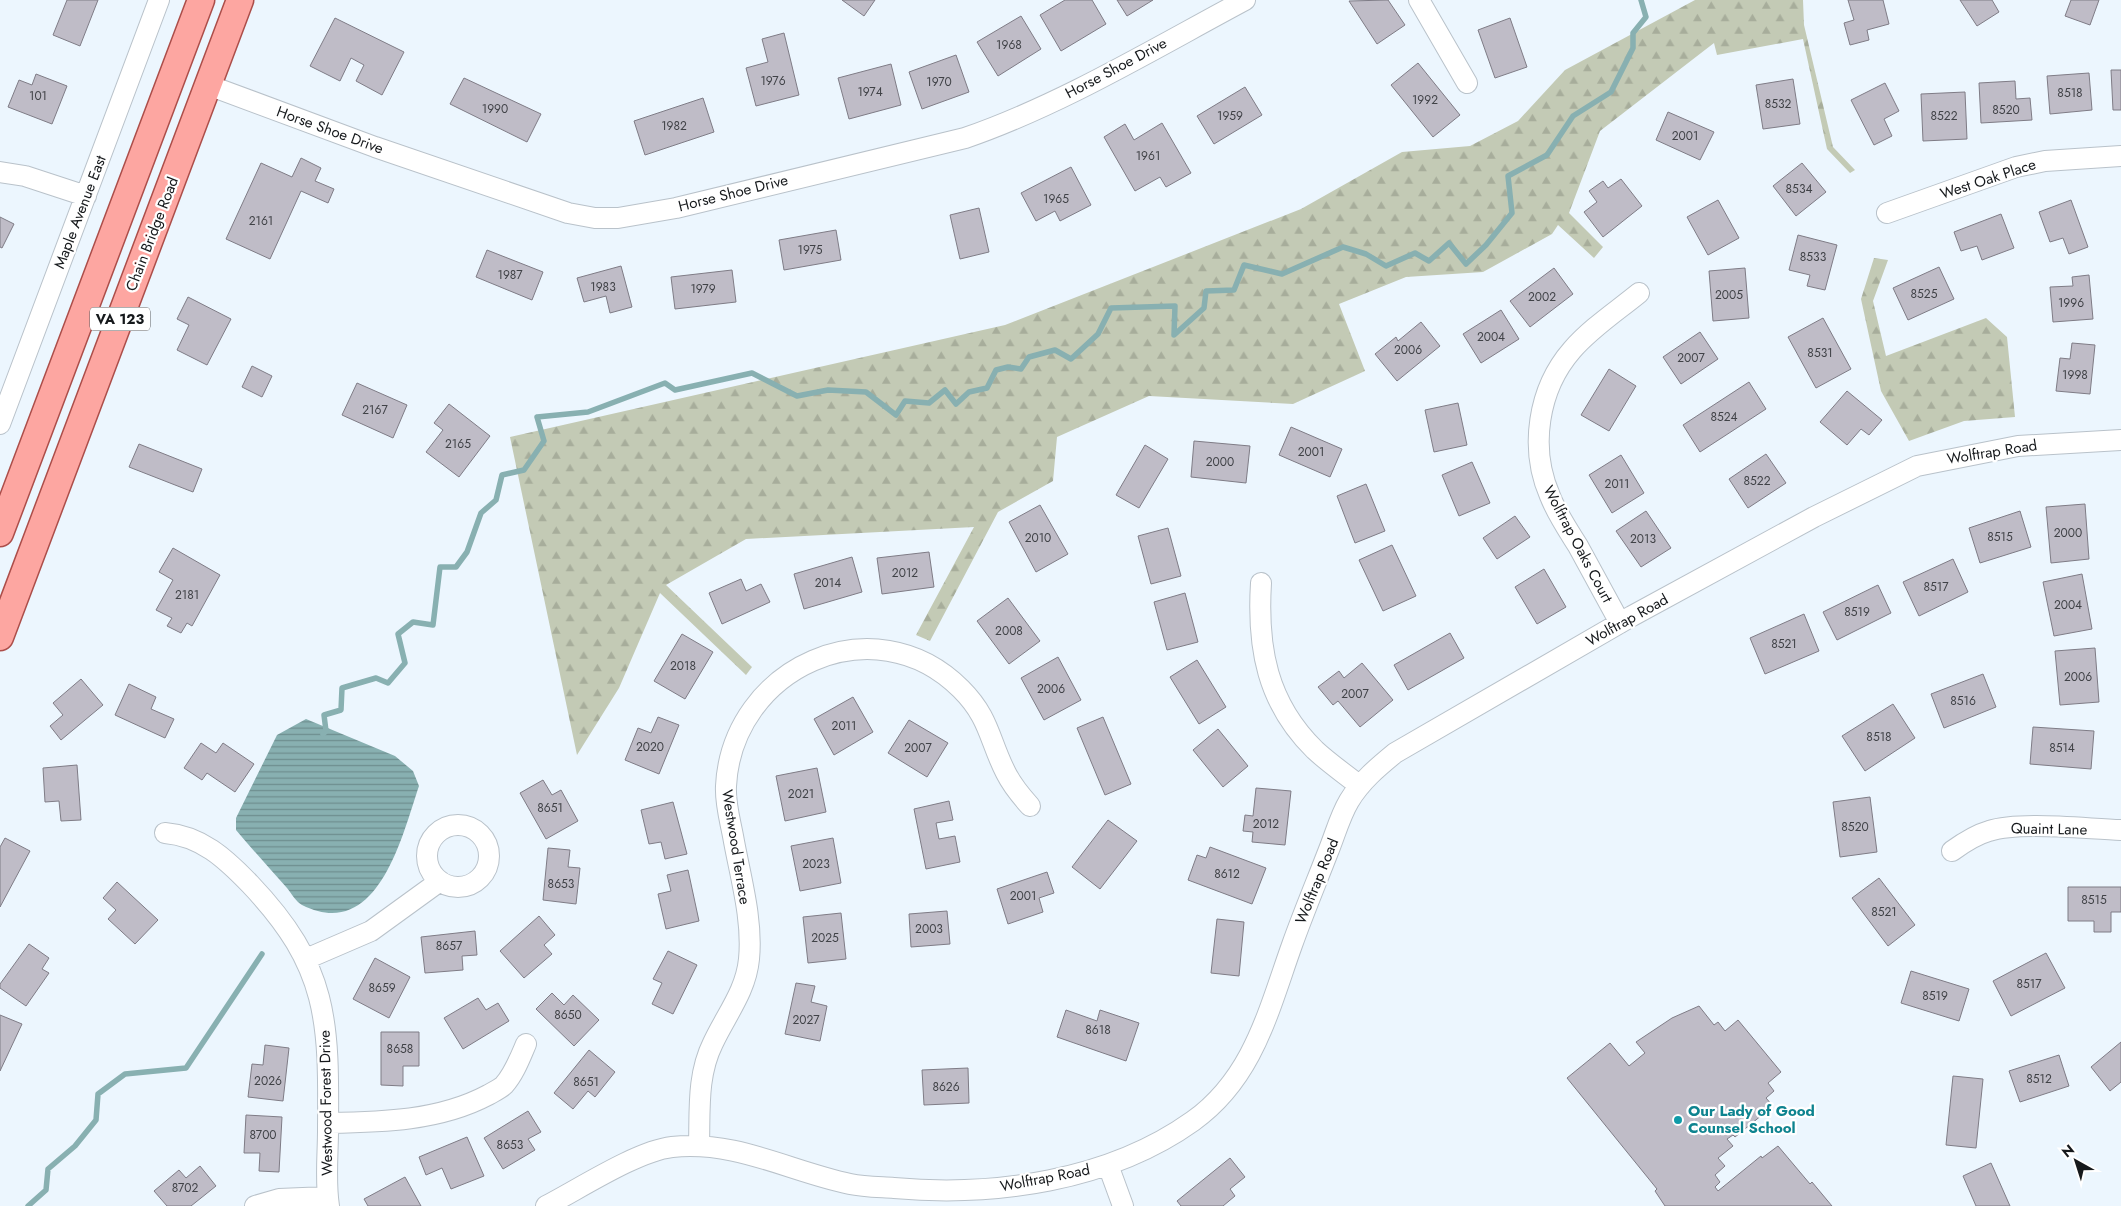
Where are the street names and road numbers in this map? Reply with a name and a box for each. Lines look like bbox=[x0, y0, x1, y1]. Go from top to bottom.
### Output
street label: Horse Shoe Drive bbox=[1061, 32, 1171, 104]
street label: Horse Shoe Drive bbox=[274, 100, 387, 160]
street label: Maple Avenue East bbox=[48, 152, 112, 272]
street label: West Oak Place bbox=[1937, 153, 2039, 205]
street label: Horse Shoe Drive bbox=[676, 169, 790, 217]
street label: Chain Bridge Road bbox=[120, 174, 184, 294]
road number: VA 123 bbox=[90, 308, 150, 330]
street label: Wolftrap Road bbox=[1945, 434, 2039, 470]
street label: Wolftrap Oaks Court bbox=[1538, 481, 1618, 607]
street label: Wolftrap Road bbox=[1582, 588, 1672, 652]
street label: Westwood Terrace bbox=[716, 788, 756, 906]
street label: Quaint Lane bbox=[2011, 817, 2088, 841]
street label: Wolftrap Road bbox=[1290, 835, 1344, 927]
street label: Westwood Forest Drive bbox=[314, 1030, 338, 1176]
street label: Wolftrap Road bbox=[998, 1159, 1092, 1197]

